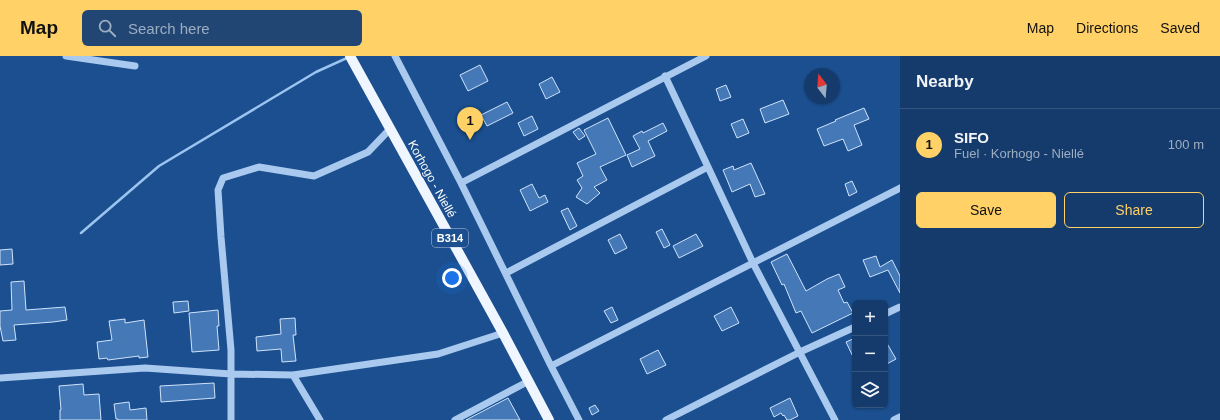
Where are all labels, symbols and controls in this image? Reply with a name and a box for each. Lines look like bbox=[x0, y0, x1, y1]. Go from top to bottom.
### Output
search box bbox=[82, 10, 362, 46]
text: Map bbox=[20, 17, 58, 38]
icon: search bbox=[96, 17, 118, 39]
text: Search here bbox=[128, 20, 210, 37]
text: Map bbox=[1027, 20, 1054, 36]
text: Directions bbox=[1076, 20, 1138, 36]
text: Saved bbox=[1160, 20, 1200, 36]
north arrow bbox=[804, 68, 840, 104]
text: Nearby bbox=[916, 72, 974, 91]
pin: 1 bbox=[457, 107, 483, 140]
text: SIFO bbox=[954, 129, 989, 146]
text: 1 bbox=[925, 137, 933, 152]
text: 100 m bbox=[1168, 137, 1204, 152]
street label: Korhogo - Niellé bbox=[405, 138, 459, 220]
text: Fuel · Korhogo - Niellé bbox=[954, 146, 1084, 161]
button: Save bbox=[916, 192, 1056, 228]
button: Share bbox=[1064, 192, 1204, 228]
road number: B314 bbox=[432, 229, 468, 247]
your location bbox=[442, 268, 462, 288]
map controls bbox=[852, 300, 888, 408]
button: + bbox=[852, 300, 888, 336]
button: − bbox=[852, 336, 888, 372]
button: layers bbox=[852, 372, 888, 408]

